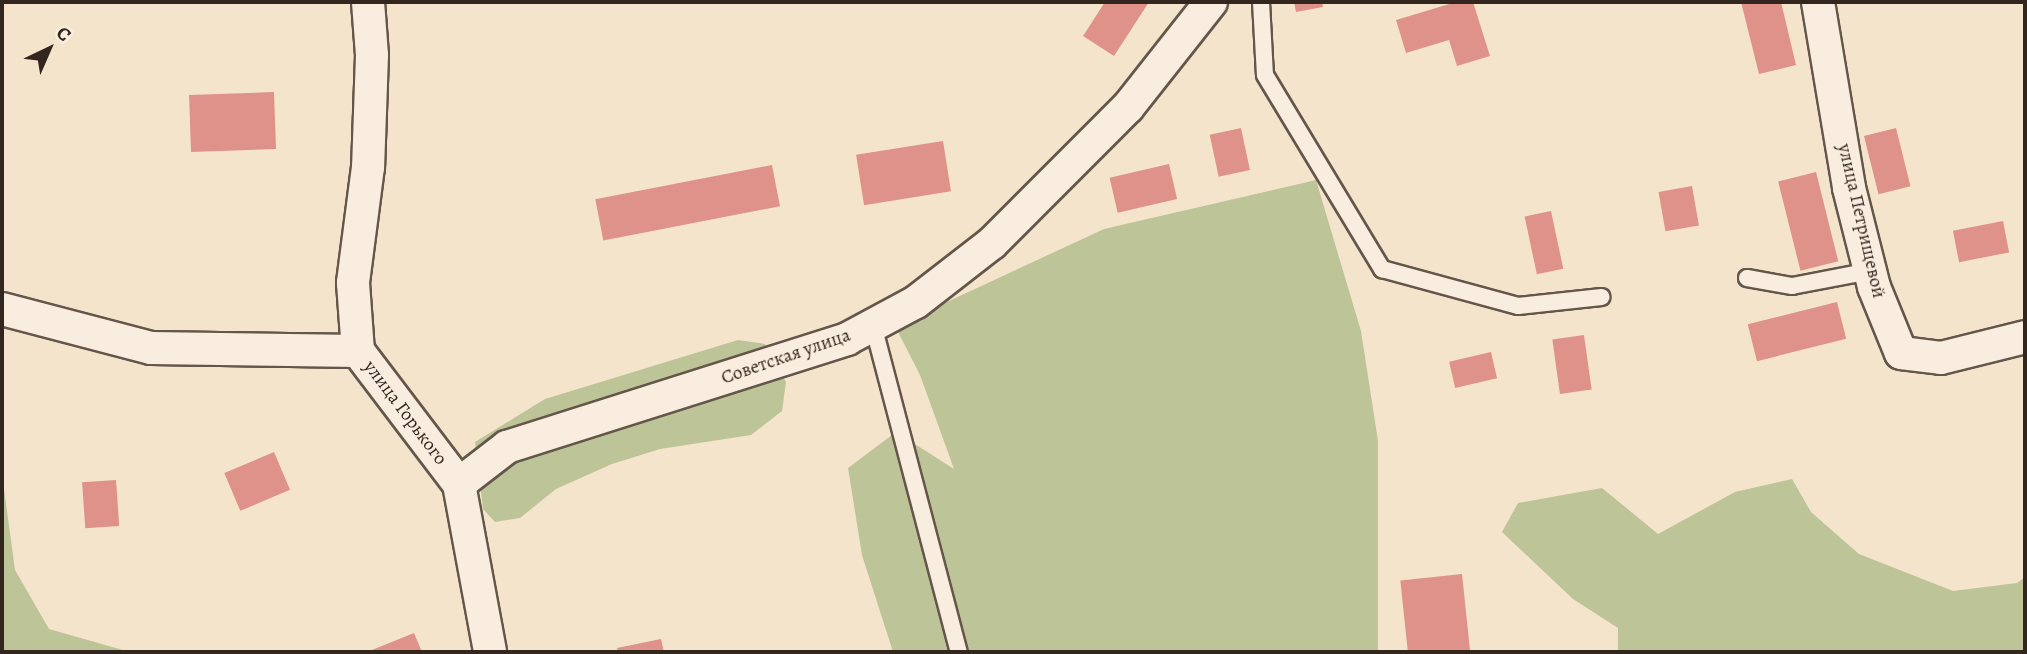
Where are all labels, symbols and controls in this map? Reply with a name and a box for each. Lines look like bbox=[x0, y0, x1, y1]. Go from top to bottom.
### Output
north arrow bbox=[14, 14, 84, 84]
text: С bbox=[50, 20, 77, 47]
street label: улица Петрищевой bbox=[1832, 142, 1890, 300]
street label: Советская улица bbox=[718, 324, 854, 390]
street label: улица Горького bbox=[358, 356, 452, 470]

